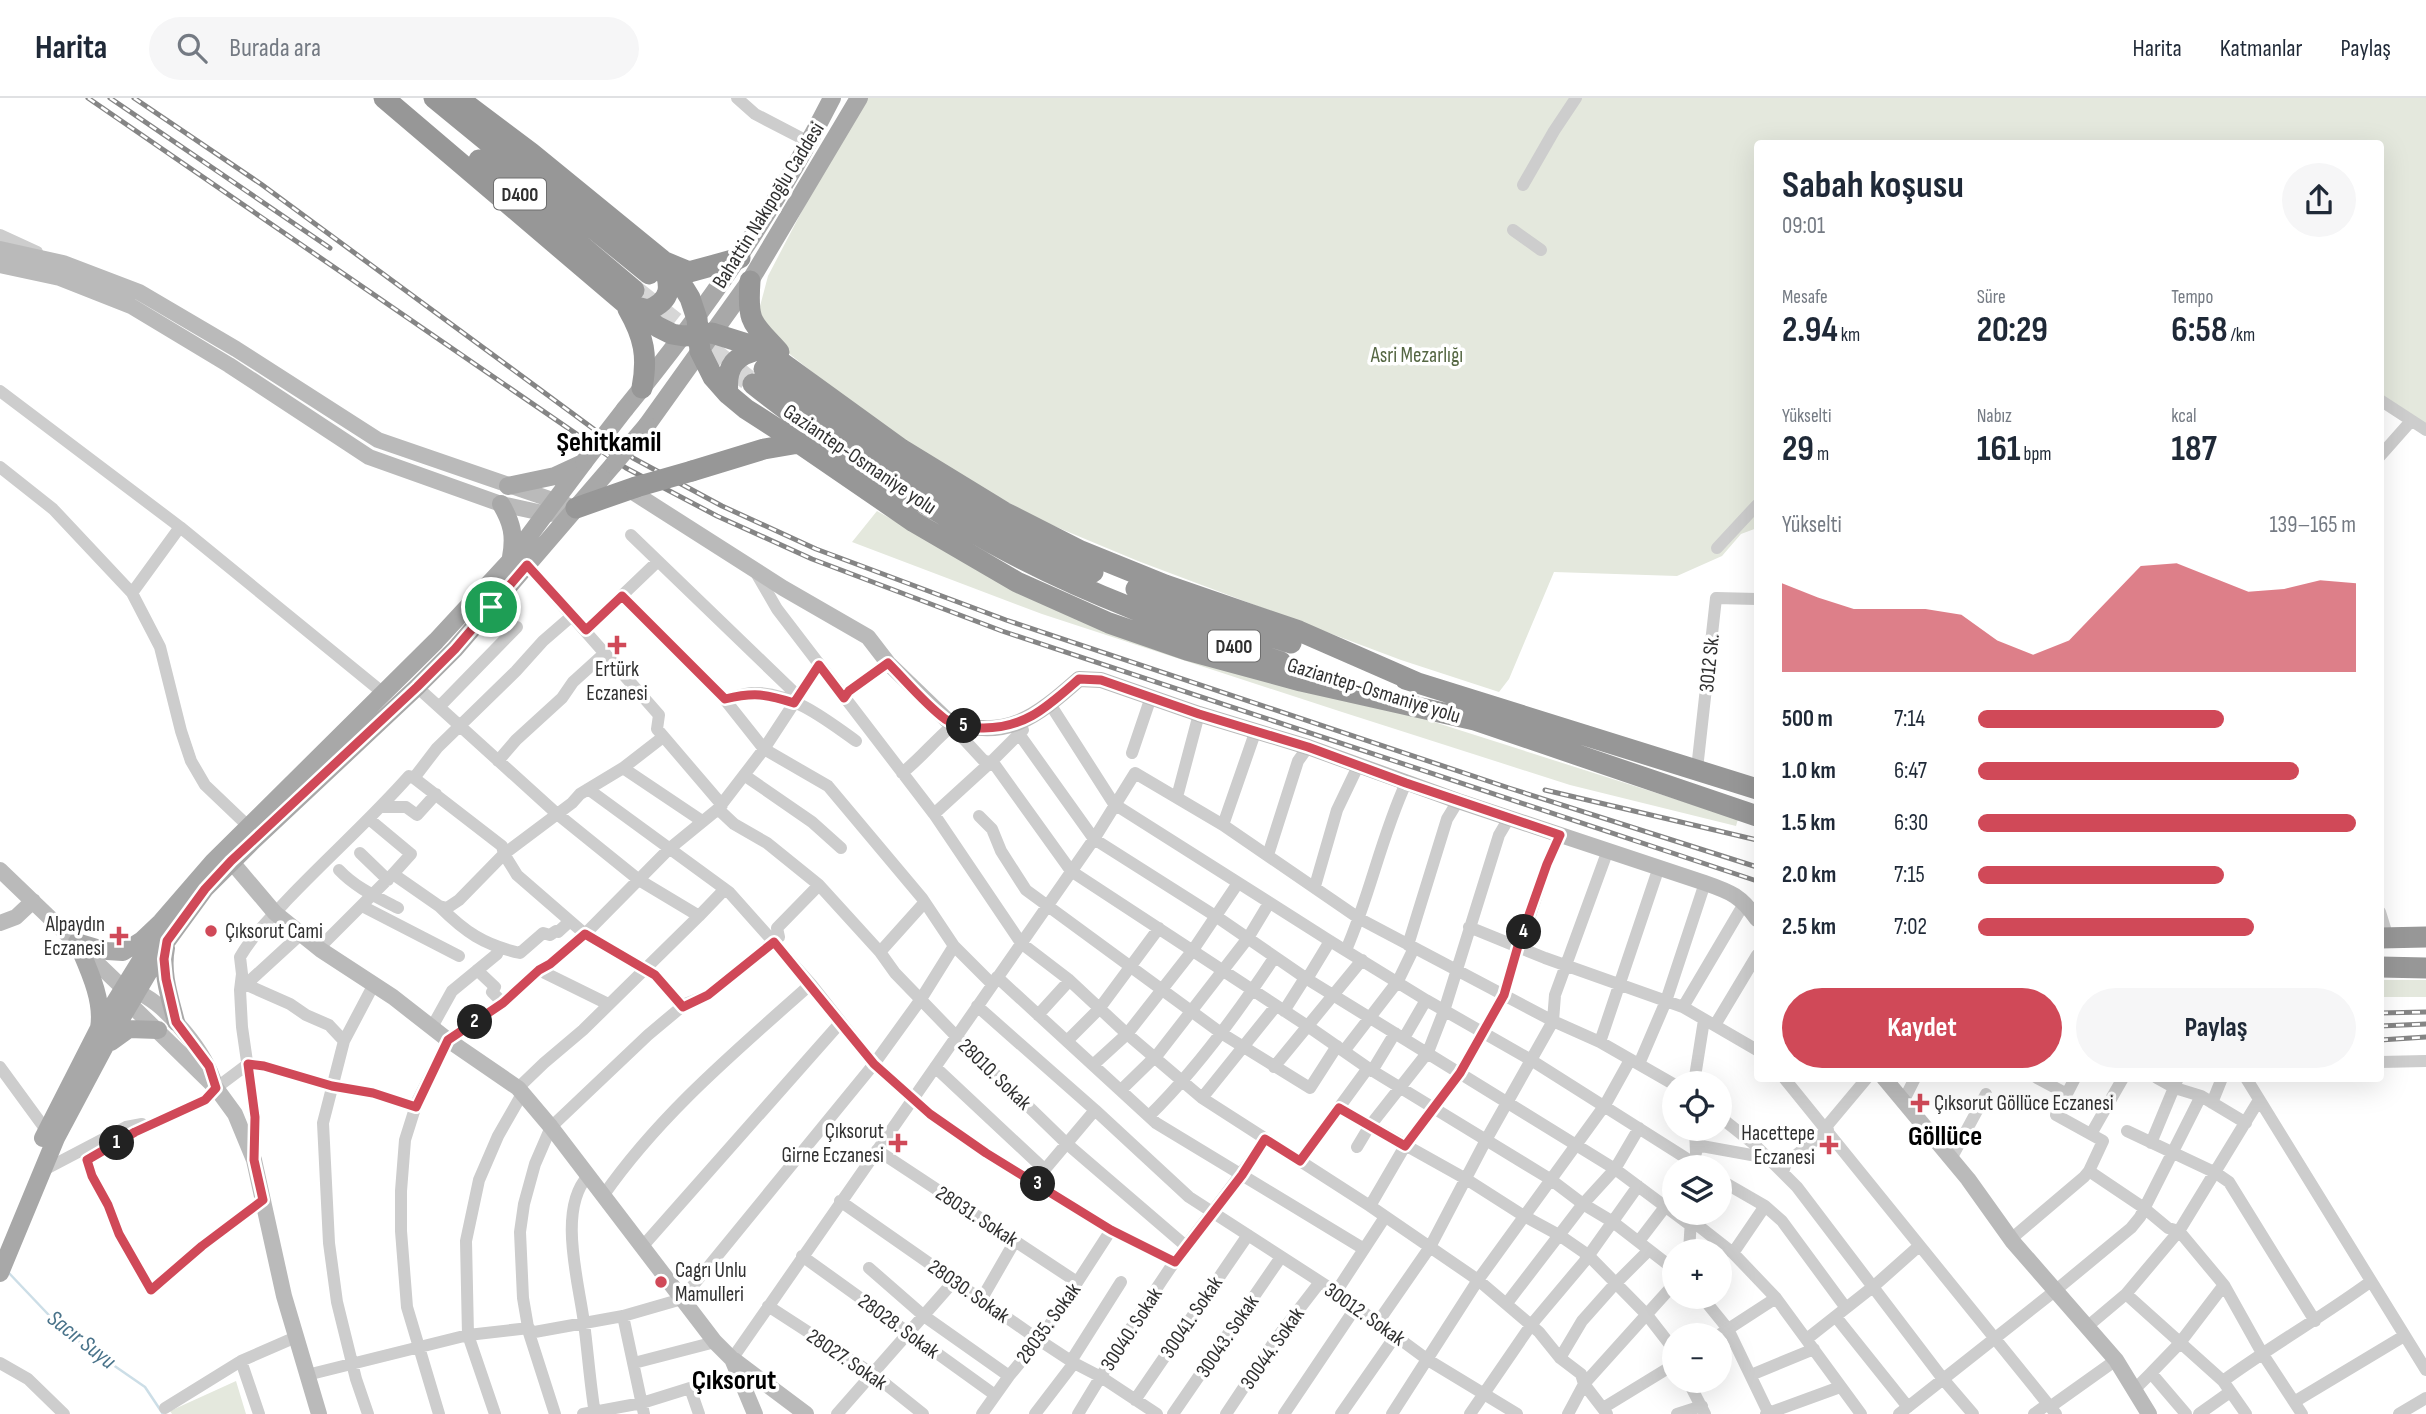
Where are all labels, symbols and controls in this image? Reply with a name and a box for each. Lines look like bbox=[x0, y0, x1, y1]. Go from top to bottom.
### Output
search box bbox=[149, 17, 639, 80]
text: Harita bbox=[35, 28, 107, 68]
icon: search bbox=[173, 29, 211, 67]
text: Burada ara bbox=[229, 33, 321, 64]
text: Harita bbox=[2132, 34, 2182, 63]
text: Katmanlar bbox=[2220, 34, 2303, 63]
text: Paylaş bbox=[2341, 34, 2391, 63]
street label: Bahattin Nakıpoğlu Caddesi bbox=[707, 117, 830, 293]
text: Sabah koşusu bbox=[1782, 163, 1964, 208]
button: share bbox=[2282, 163, 2356, 237]
road number: D400 bbox=[494, 178, 546, 209]
text: 09:01 bbox=[1782, 212, 1825, 240]
text: Mesafe bbox=[1782, 286, 1828, 309]
text: Süre bbox=[1977, 286, 2006, 309]
text: Tempo bbox=[2171, 286, 2213, 309]
text: 2.94 bbox=[1782, 309, 1838, 352]
text: 20:29 bbox=[1977, 309, 2048, 352]
text: 6:58 bbox=[2171, 309, 2228, 352]
text: km bbox=[1838, 324, 1860, 347]
text: /km bbox=[2228, 324, 2255, 347]
park label: Asri Mezarlığı bbox=[1370, 343, 1463, 368]
street label: Gaziantep-Osmaniye yolu bbox=[778, 399, 941, 520]
text: Yükselti bbox=[1782, 405, 1831, 428]
text: Nabız bbox=[1977, 405, 2012, 428]
text: kcal bbox=[2171, 405, 2196, 428]
district label: Şehitkamil bbox=[556, 426, 662, 459]
text: 29 bbox=[1782, 428, 1814, 471]
text: 161 bbox=[1977, 428, 2021, 471]
text: 187 bbox=[2171, 428, 2217, 471]
text: m bbox=[1814, 443, 1829, 466]
text: bpm bbox=[2021, 443, 2052, 466]
text: Yükselti bbox=[1782, 511, 1842, 539]
text: 139–165 m bbox=[2270, 511, 2356, 539]
pin bbox=[461, 577, 521, 637]
icon: arrive bbox=[472, 588, 510, 626]
road number: D400 bbox=[1208, 631, 1260, 662]
street label: 3012 Sk. bbox=[1694, 633, 1725, 694]
marker: Ertürk Eczanesi bbox=[609, 637, 625, 653]
street label: Gaziantep-Osmaniye yolu bbox=[1284, 652, 1463, 729]
place label: Ertürk Eczanesi bbox=[586, 657, 648, 706]
text: 500 m bbox=[1782, 705, 1833, 733]
text: 7:14 bbox=[1894, 705, 1925, 733]
pin: 5 bbox=[946, 708, 982, 744]
text: 5 bbox=[959, 714, 968, 737]
text: 1.0 km bbox=[1782, 757, 1836, 785]
text: 6:47 bbox=[1894, 757, 1927, 785]
text: 1.5 km bbox=[1782, 809, 1835, 837]
text: 6:30 bbox=[1894, 809, 1928, 837]
text: 2.0 km bbox=[1782, 861, 1836, 889]
text: 7:15 bbox=[1894, 861, 1925, 889]
place label: Alpaydın Eczanesi bbox=[44, 912, 105, 961]
text: 2.5 km bbox=[1782, 913, 1836, 941]
text: 7:02 bbox=[1894, 913, 1927, 941]
pin: 4 bbox=[1506, 914, 1542, 950]
place label: Çıksorut Cami bbox=[225, 919, 323, 944]
text: 4 bbox=[1519, 920, 1528, 943]
marker: Çıksorut Cami bbox=[203, 923, 219, 939]
marker: Alpaydın Eczanesi bbox=[111, 928, 127, 944]
button: Kaydet bbox=[1782, 988, 2062, 1068]
button: Paylaş bbox=[2076, 988, 2356, 1068]
pin: 2 bbox=[458, 1004, 492, 1040]
text: 2 bbox=[470, 1010, 479, 1033]
street label: 28010. Sokak bbox=[953, 1033, 1037, 1115]
map controls bbox=[1662, 1071, 1732, 1393]
button: locate bbox=[1662, 1071, 1732, 1141]
place label: Çıksorut Göllüce Eczanesi bbox=[1934, 1091, 2114, 1116]
marker: Çıksorut Göllüce Eczanesi bbox=[1912, 1095, 1928, 1111]
place label: Çıksorut Girne Eczanesi bbox=[781, 1119, 884, 1168]
district label: Göllüce bbox=[1908, 1120, 1982, 1153]
place label: Hacettepe Eczanesi bbox=[1741, 1121, 1815, 1170]
pin: 1 bbox=[100, 1126, 134, 1160]
text: 1 bbox=[113, 1131, 120, 1154]
marker: Çıksorut Girne Eczanesi bbox=[890, 1135, 906, 1151]
marker: Hacettepe Eczanesi bbox=[1821, 1137, 1837, 1153]
button: layers bbox=[1662, 1155, 1732, 1225]
pin: 3 bbox=[1020, 1166, 1056, 1202]
text: 3 bbox=[1033, 1172, 1042, 1195]
street label: 28031. Sokak bbox=[931, 1181, 1023, 1252]
button: + bbox=[1662, 1239, 1732, 1309]
street label: 28030. Sokak bbox=[923, 1254, 1014, 1329]
place label: Cagrı Unlu Mamulleri bbox=[675, 1258, 747, 1307]
street label: 30041. Sokak bbox=[1155, 1272, 1228, 1363]
marker: Cagrı Unlu Mamulleri bbox=[653, 1274, 669, 1290]
street label: 28035. Sokak bbox=[1011, 1278, 1086, 1368]
street label: 30012. Sokak bbox=[1319, 1278, 1410, 1351]
street label: 30040. Sokak bbox=[1095, 1283, 1168, 1376]
street label: 28028. Sokak bbox=[853, 1289, 944, 1364]
street label: 30043. Sokak bbox=[1191, 1290, 1264, 1382]
street label: 30044. Sokak bbox=[1235, 1302, 1310, 1394]
water label: Sacır Suyu bbox=[42, 1304, 122, 1376]
street label: 28027. Sokak bbox=[802, 1323, 892, 1395]
button: − bbox=[1662, 1323, 1732, 1393]
district label: Çıksorut bbox=[692, 1364, 776, 1397]

